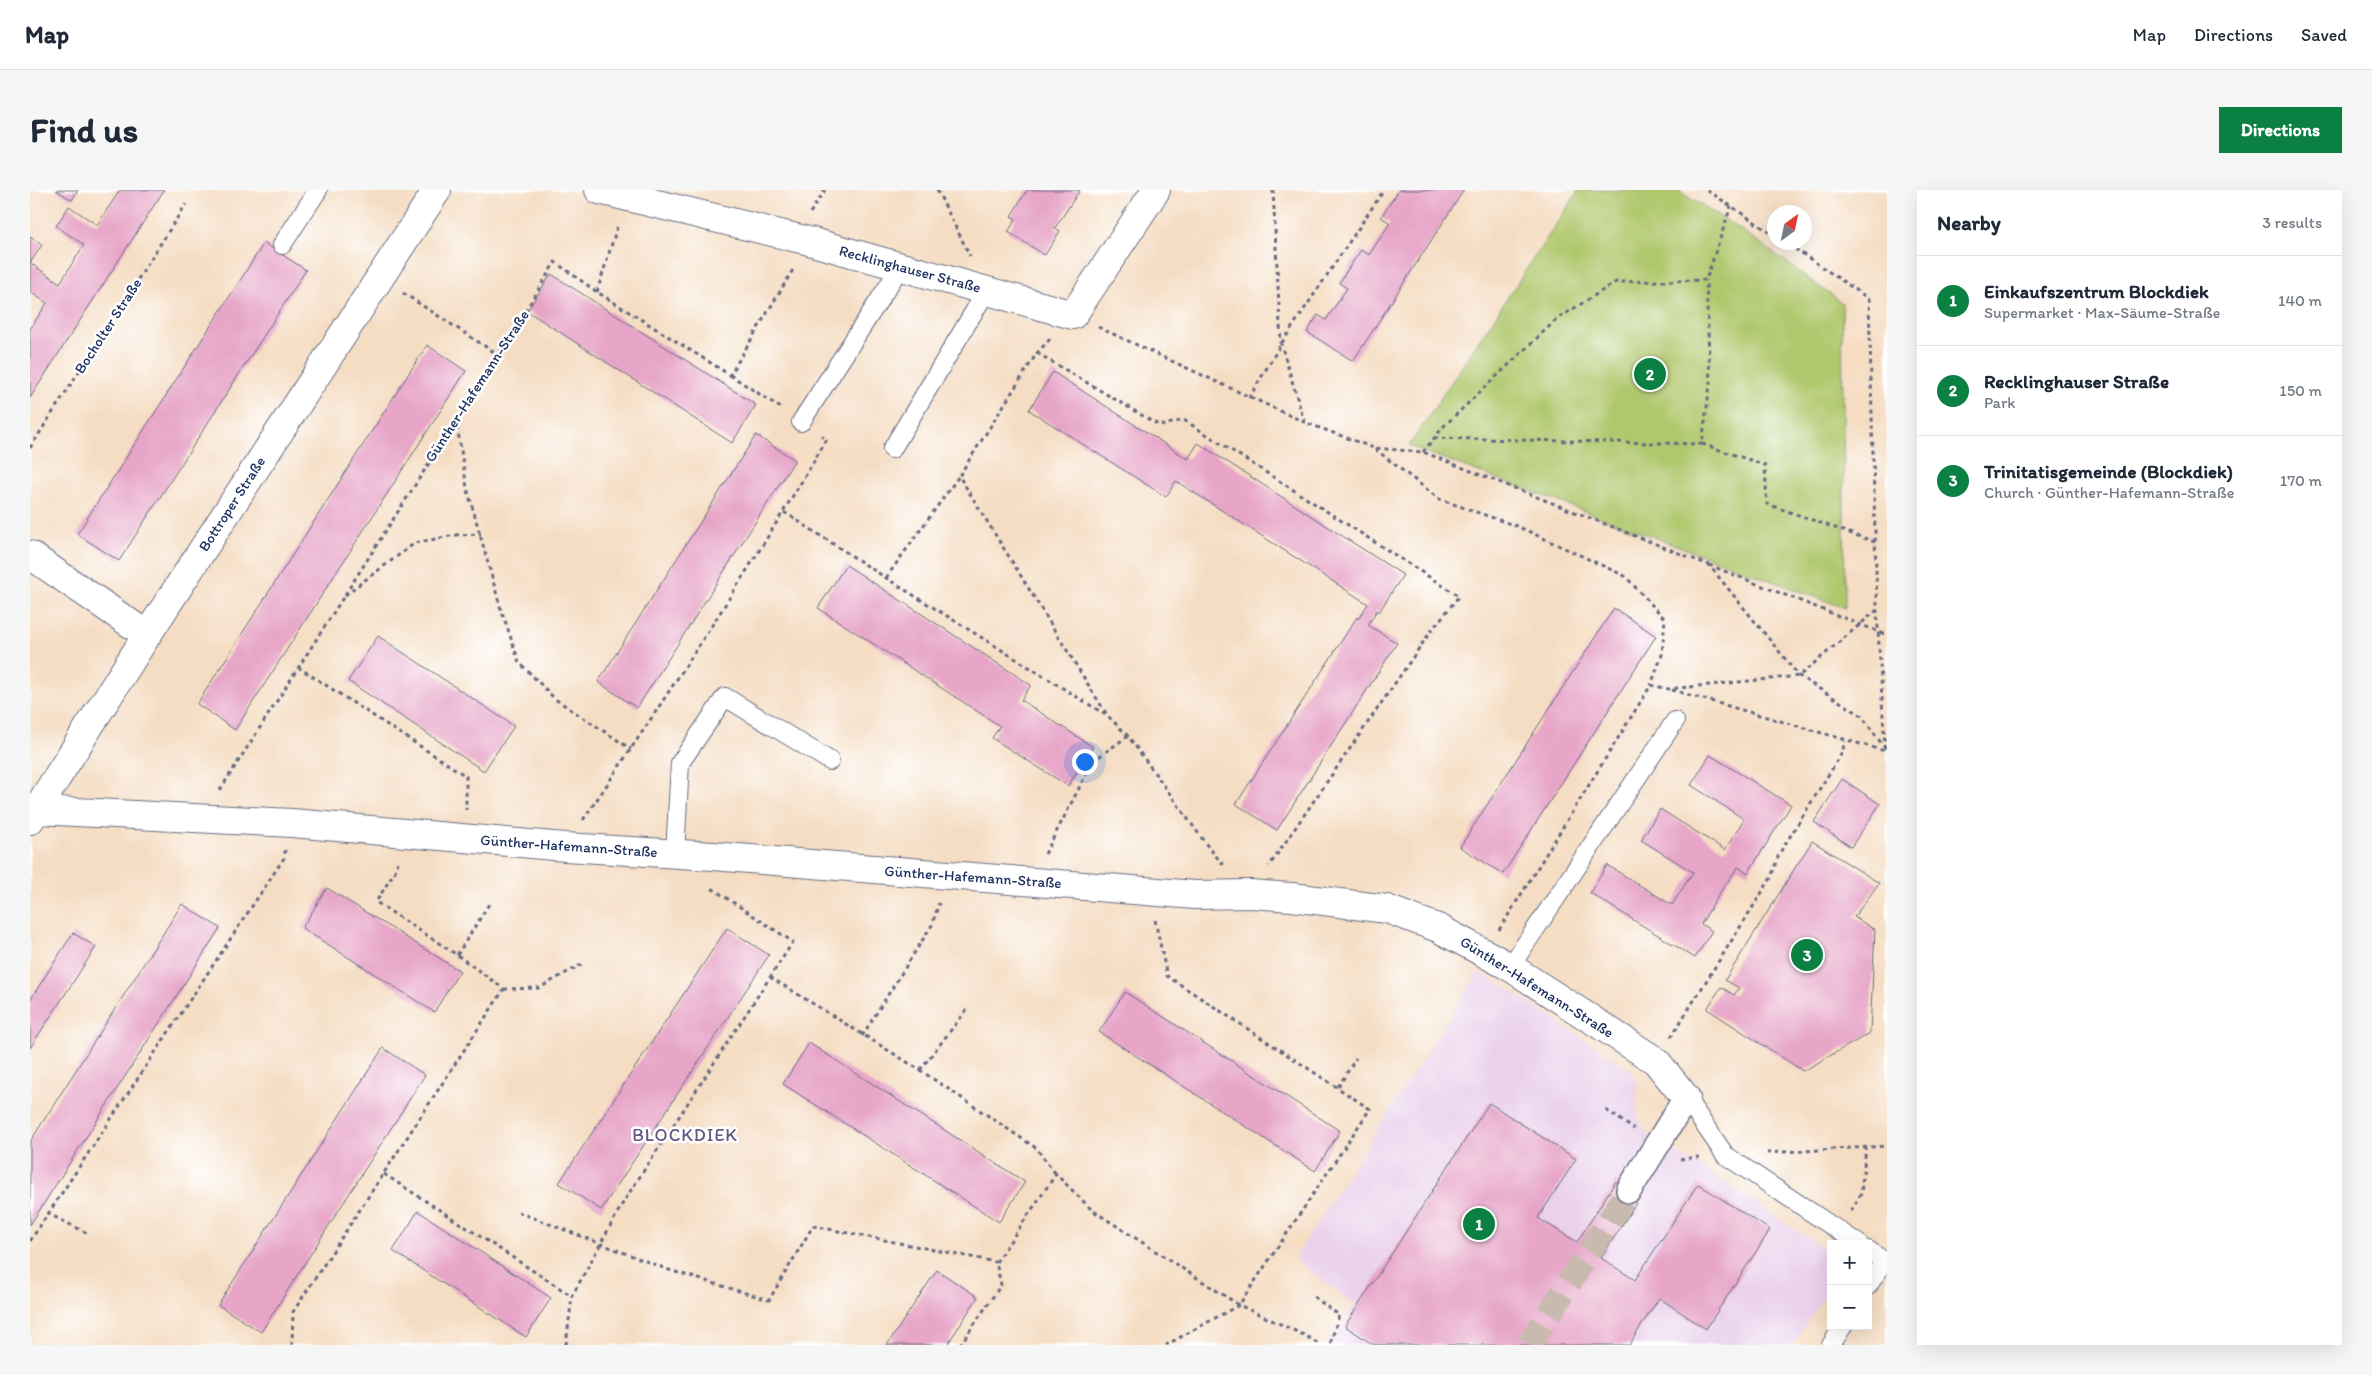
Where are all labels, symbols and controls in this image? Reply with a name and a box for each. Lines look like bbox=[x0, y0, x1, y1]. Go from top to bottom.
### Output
text: Map bbox=[25, 20, 69, 49]
text: Map bbox=[2133, 24, 2166, 46]
text: Directions bbox=[2194, 24, 2273, 46]
text: Saved bbox=[2301, 24, 2347, 46]
button: Directions bbox=[2219, 107, 2342, 153]
text: Find us bbox=[30, 109, 138, 151]
north arrow bbox=[1767, 205, 1812, 250]
text: Nearby bbox=[1937, 210, 2001, 235]
text: 3 results bbox=[2262, 213, 2322, 232]
street label: Recklinghauser Straße bbox=[837, 241, 983, 297]
street label: Bocholter Straße bbox=[70, 275, 146, 377]
text: Einkaufszentrum Blockdiek bbox=[1984, 280, 2209, 303]
text: 1 bbox=[1949, 291, 1957, 310]
text: 140 m bbox=[2278, 291, 2322, 310]
text: Supermarket · Max-Säume-Straße bbox=[1984, 303, 2220, 322]
street label: Günther-Hafemann-Straße bbox=[421, 307, 533, 465]
pin: 2 bbox=[1634, 355, 1666, 393]
text: Recklinghauser Straße bbox=[1984, 370, 2169, 393]
text: 2 bbox=[1949, 381, 1957, 400]
text: 150 m bbox=[2279, 381, 2322, 400]
text: Park bbox=[1984, 393, 2015, 412]
street label: Bottroper Straße bbox=[195, 453, 269, 555]
text: Trinitatisgemeinde (Blockdiek) bbox=[1984, 460, 2233, 483]
text: 3 bbox=[1949, 471, 1957, 490]
text: 170 m bbox=[2280, 471, 2322, 490]
text: Church · Günther-Hafemann-Straße bbox=[1984, 483, 2234, 502]
your location bbox=[1072, 749, 1098, 775]
street label: Günther-Hafemann-Straße bbox=[480, 831, 658, 861]
street label: Günther-Hafemann-Straße bbox=[884, 862, 1062, 892]
street label: Günther-Hafemann-Straße bbox=[1457, 932, 1617, 1042]
pin: 3 bbox=[1791, 936, 1823, 974]
district label: BLOCKDIEK bbox=[632, 1124, 738, 1146]
pin: 1 bbox=[1463, 1205, 1495, 1243]
map controls bbox=[1827, 1240, 1872, 1330]
button: + bbox=[1827, 1240, 1872, 1285]
button: − bbox=[1827, 1285, 1872, 1330]

